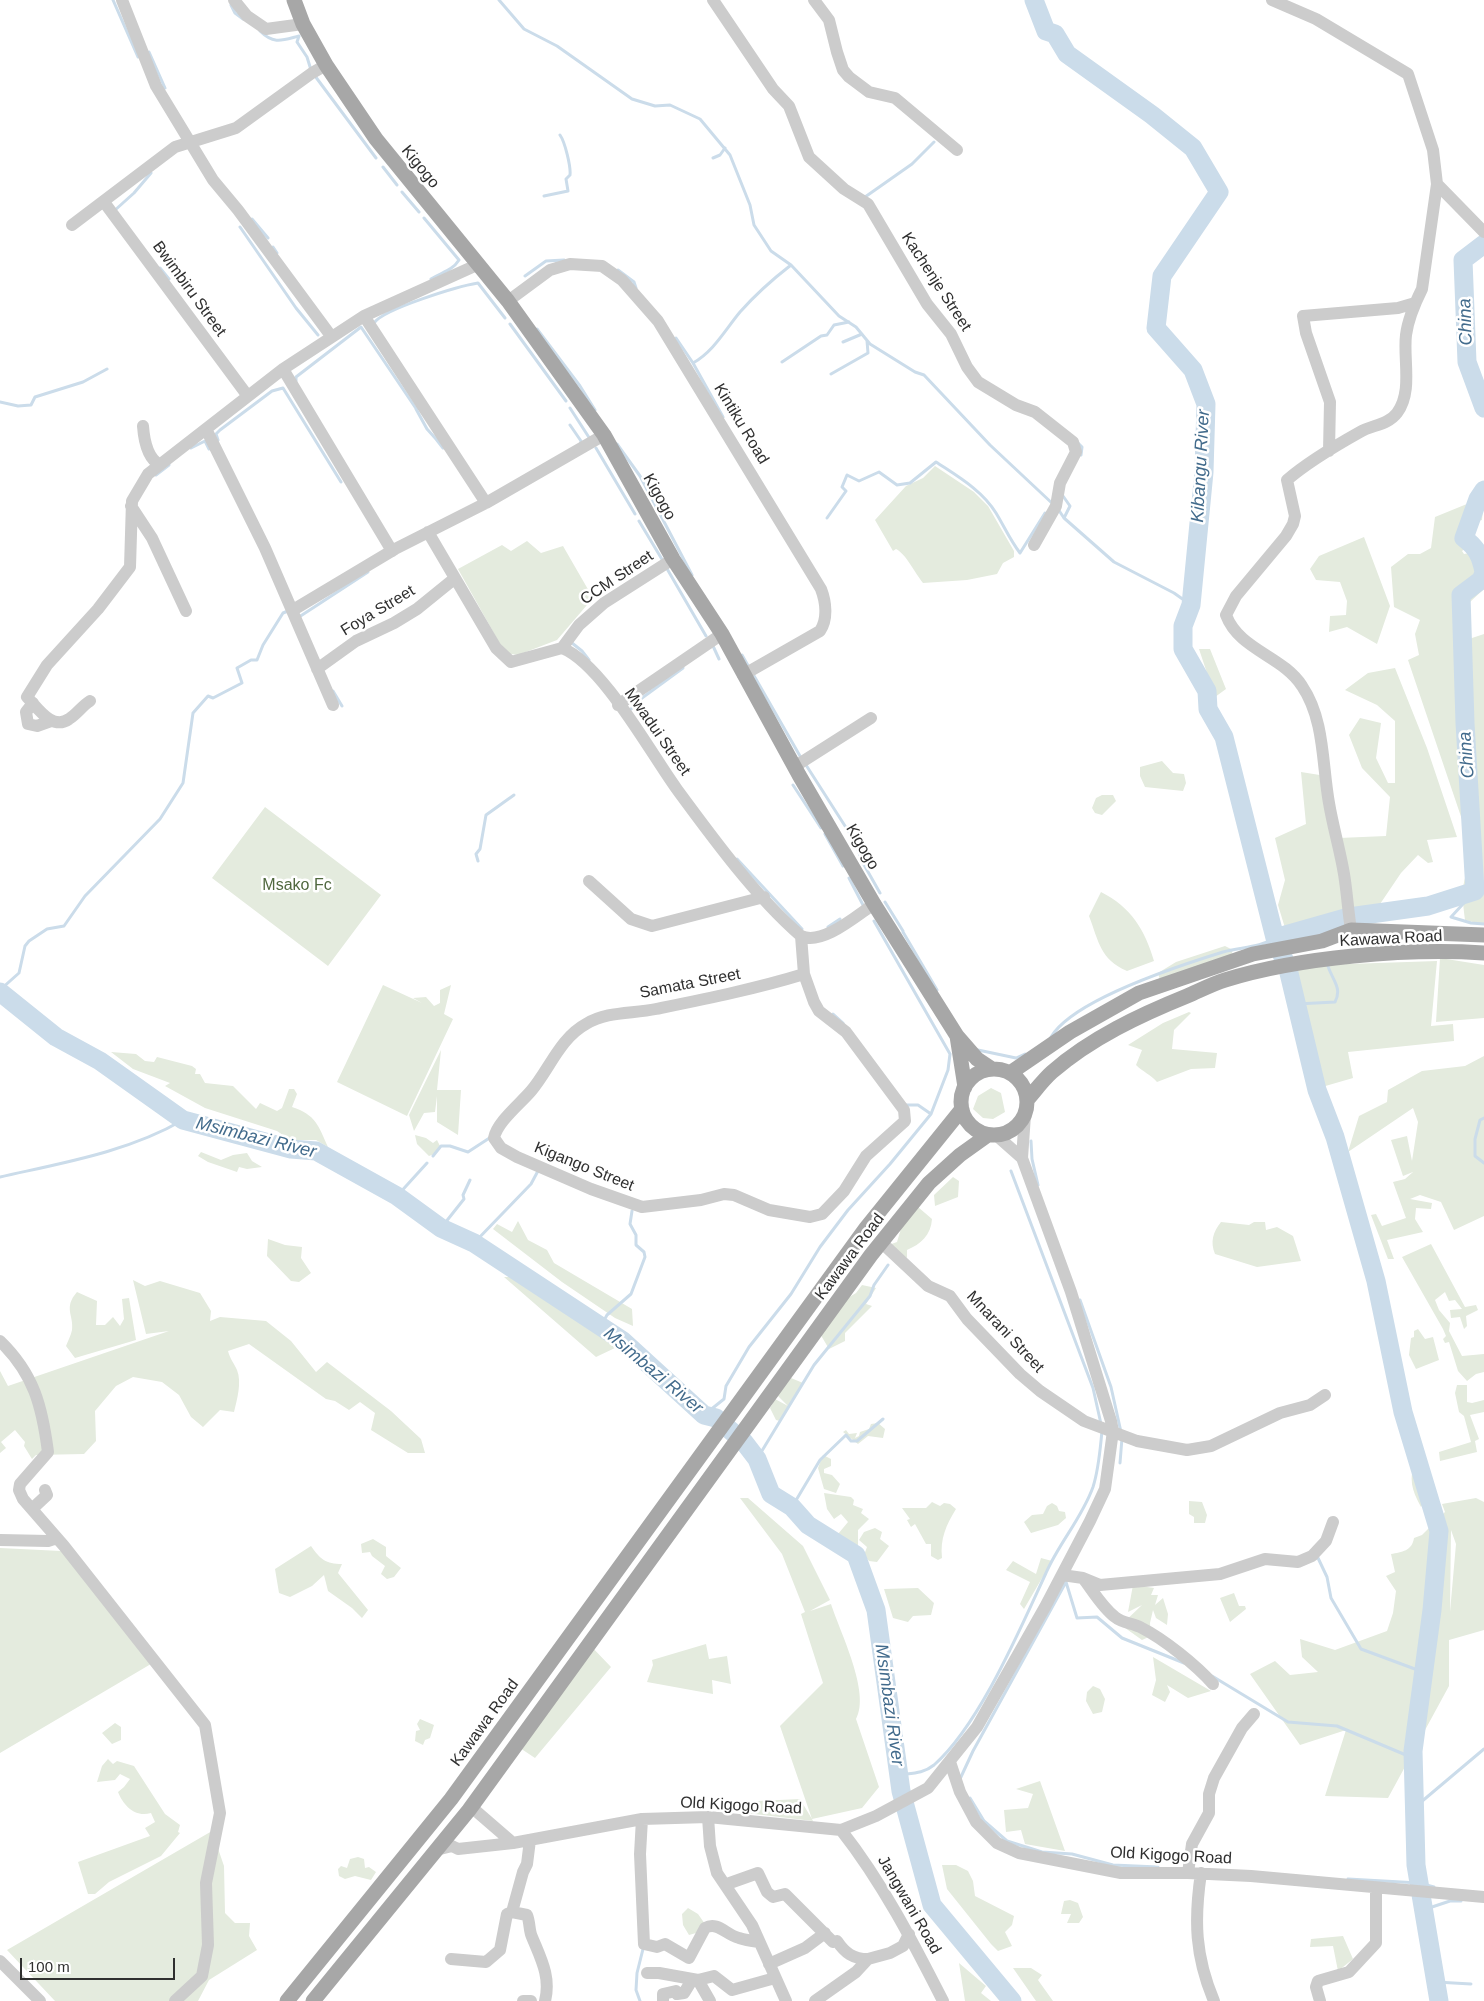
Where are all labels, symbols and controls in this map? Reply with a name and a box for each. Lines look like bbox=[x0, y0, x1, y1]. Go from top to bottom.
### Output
street label: Kigogo bbox=[397, 142, 443, 192]
street label: Kachenje Street bbox=[897, 229, 975, 335]
street label: Bwimbiru Street bbox=[148, 238, 230, 340]
water label: China bbox=[1454, 298, 1478, 346]
street label: Kintiku Road bbox=[709, 380, 773, 468]
water label: Kibangu River bbox=[1187, 409, 1215, 523]
street label: Kigogo bbox=[639, 471, 679, 523]
street label: CCM Street bbox=[577, 547, 657, 609]
street label: Foya Street bbox=[338, 581, 418, 641]
street label: Mwadui Street bbox=[620, 685, 694, 779]
water label: China bbox=[1455, 731, 1479, 779]
street label: Kigogo bbox=[841, 821, 883, 873]
park label: Msako Fc bbox=[262, 876, 332, 896]
street label: Kawawa Road bbox=[1339, 927, 1443, 951]
street label: Samata Street bbox=[638, 965, 742, 1003]
water label: Msimbazi River bbox=[194, 1113, 318, 1163]
street label: Kigango Street bbox=[531, 1138, 637, 1196]
street label: Kawawa Road bbox=[811, 1210, 889, 1304]
street label: Mnarani Street bbox=[962, 1287, 1048, 1377]
water label: Msimbazi River bbox=[599, 1323, 707, 1419]
water label: Msimbazi River bbox=[870, 1643, 908, 1767]
street label: Kawawa Road bbox=[447, 1676, 523, 1770]
street label: Old Kigogo Road bbox=[680, 1793, 802, 1819]
street label: Old Kigogo Road bbox=[1110, 1843, 1232, 1869]
street label: Jangwani Road bbox=[873, 1852, 945, 1958]
scale bar bbox=[22, 1948, 178, 1980]
text: 100 m bbox=[28, 1958, 70, 1975]

